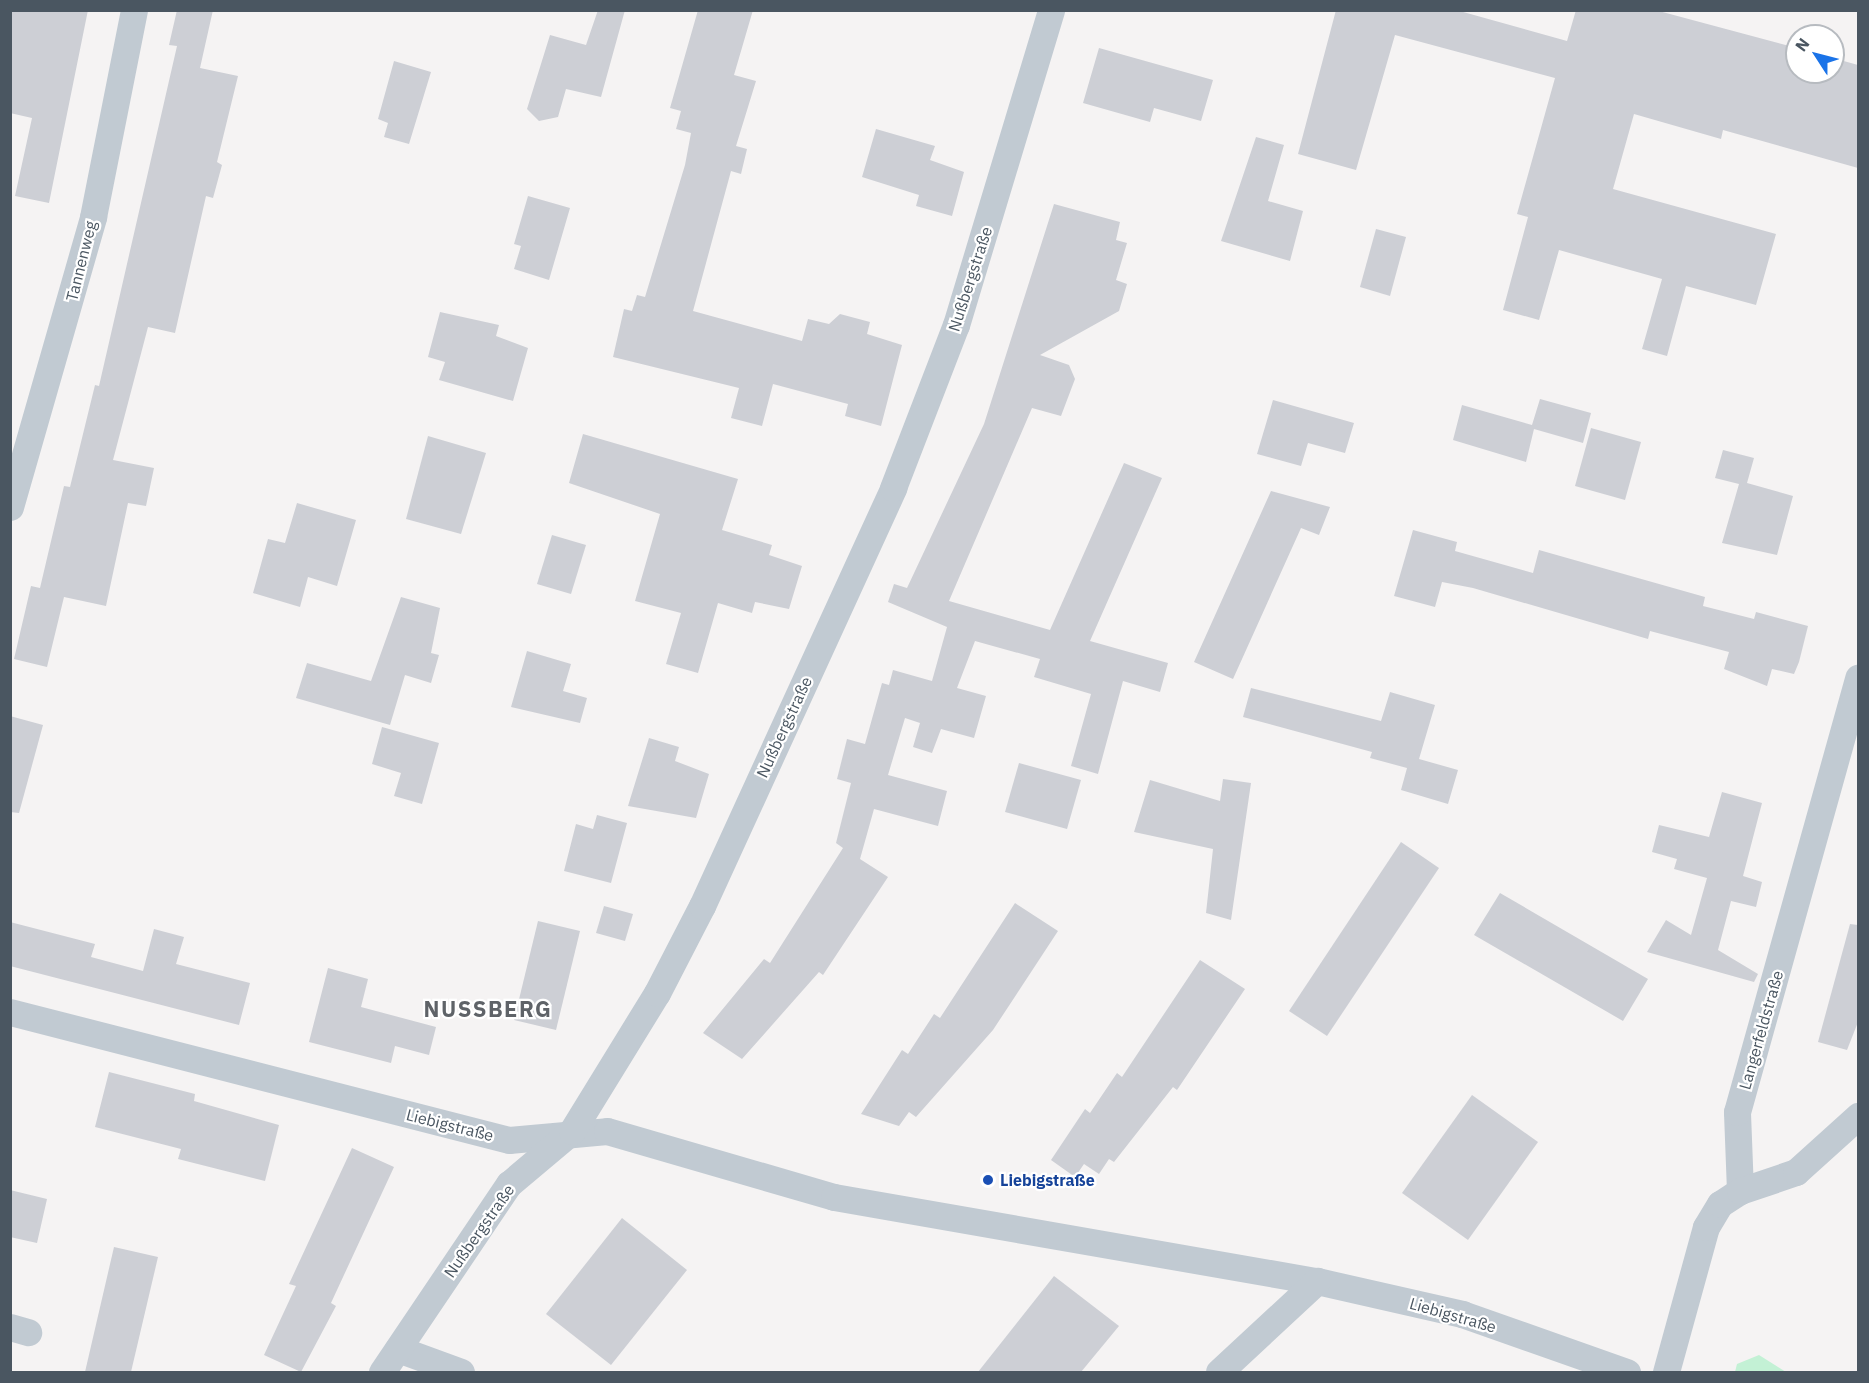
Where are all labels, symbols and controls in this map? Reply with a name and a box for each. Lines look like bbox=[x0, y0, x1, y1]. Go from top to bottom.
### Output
north arrow bbox=[1785, 24, 1845, 84]
text: N bbox=[1791, 34, 1814, 55]
street label: Tannenweg bbox=[62, 219, 100, 303]
street label: Nußbergstraße bbox=[944, 224, 996, 334]
street label: Nußbergstraße bbox=[752, 673, 816, 781]
street label: Langerfeldstraße bbox=[1735, 968, 1787, 1092]
district label: NUSSBERG bbox=[424, 996, 552, 1022]
street label: Liebigstraße bbox=[404, 1105, 496, 1145]
place label: Liebigstraße bbox=[1000, 1170, 1095, 1190]
marker: Liebigstraße bbox=[981, 1173, 995, 1187]
street label: Nußbergstraße bbox=[440, 1181, 518, 1281]
street label: Liebigstraße bbox=[1407, 1293, 1499, 1337]

